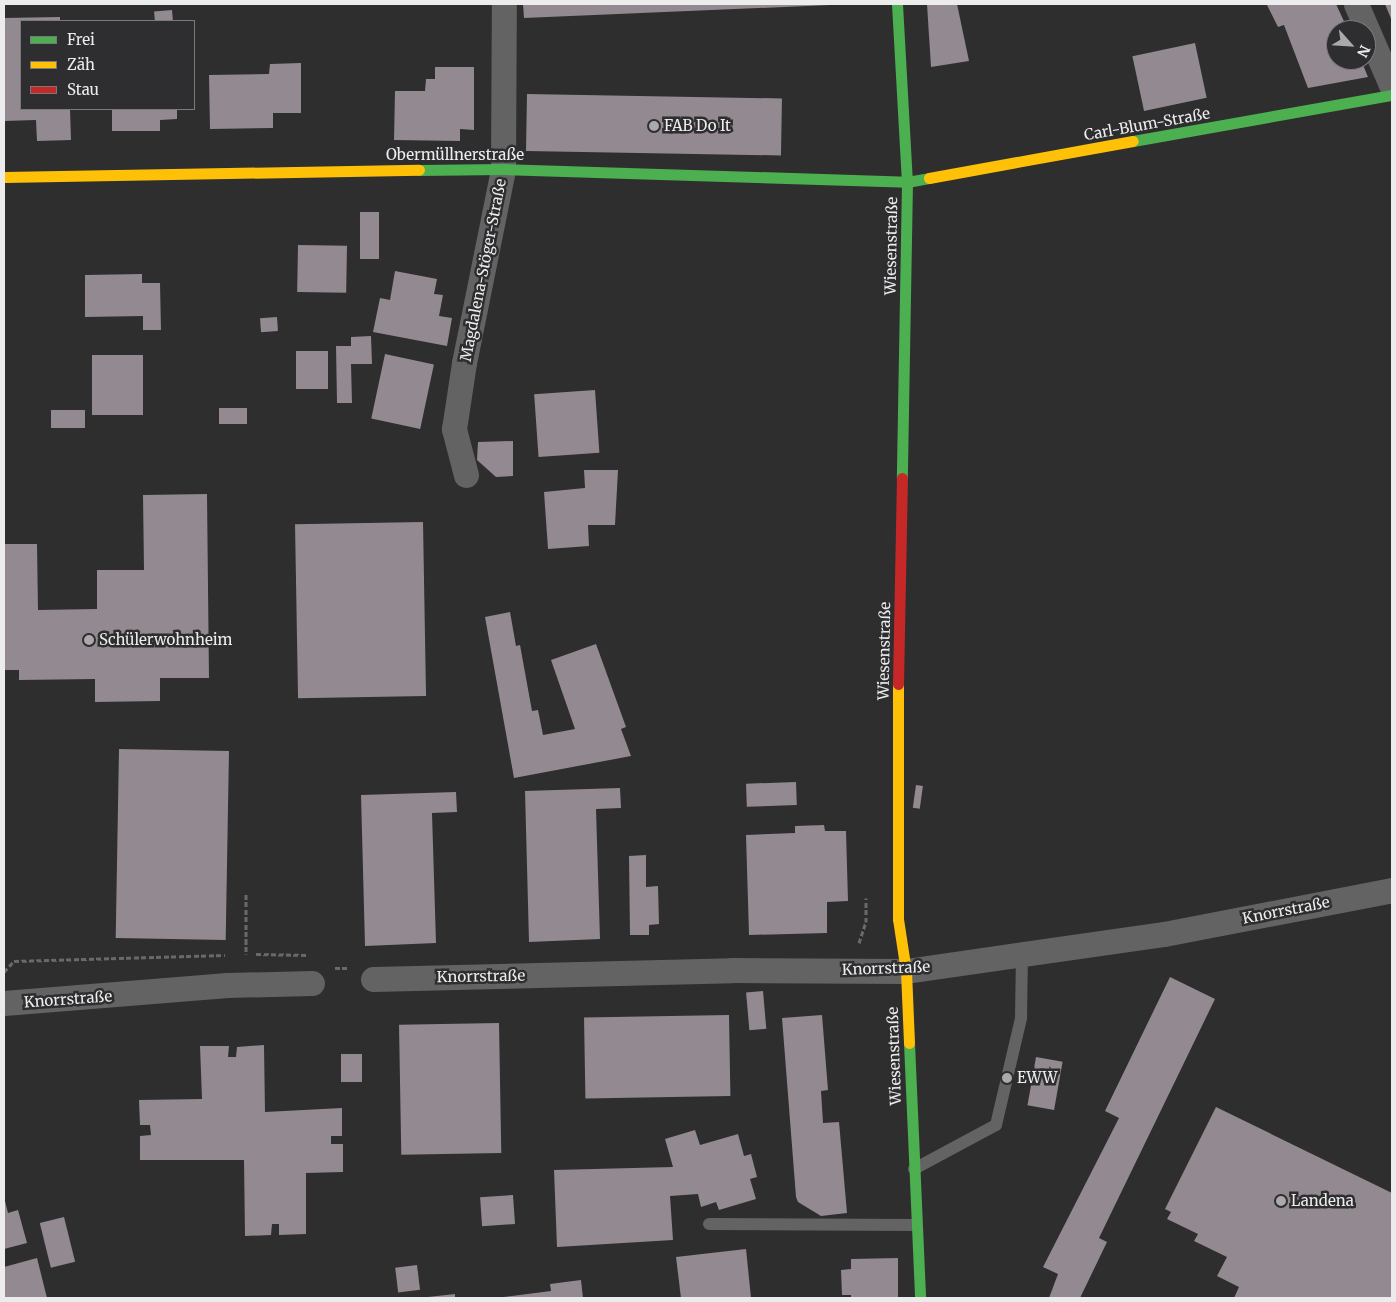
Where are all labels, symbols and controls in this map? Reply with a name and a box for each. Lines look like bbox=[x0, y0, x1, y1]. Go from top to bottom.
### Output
legend bbox=[20, 20, 195, 110]
north arrow bbox=[1326, 20, 1376, 70]
text: Frei bbox=[67, 30, 95, 49]
text: N bbox=[1353, 42, 1374, 60]
text: Zäh bbox=[67, 55, 95, 74]
text: Stau bbox=[67, 80, 99, 99]
street label: Carl-Blum-Straße bbox=[1083, 104, 1211, 144]
place label: FAB Do It bbox=[664, 117, 731, 135]
marker: FAB Do It bbox=[648, 120, 660, 132]
street label: Obermüllnerstraße bbox=[386, 146, 524, 164]
street label: Magdalena-Stöger-Straße bbox=[456, 177, 510, 363]
street label: Wiesenstraße bbox=[881, 197, 901, 295]
street label: Wiesenstraße bbox=[874, 602, 894, 700]
place label: Schülerwohnheim bbox=[99, 631, 232, 649]
marker: Schülerwohnheim bbox=[83, 634, 95, 646]
street label: Knorrstraße bbox=[1241, 893, 1331, 927]
street label: Knorrstraße bbox=[841, 957, 931, 979]
street label: Knorrstraße bbox=[437, 966, 525, 986]
street label: Knorrstraße bbox=[23, 987, 113, 1011]
street label: Wiesenstraße bbox=[883, 1006, 905, 1106]
place label: EWW bbox=[1017, 1069, 1058, 1087]
marker: EWW bbox=[1001, 1072, 1013, 1084]
place label: Landena bbox=[1291, 1192, 1354, 1210]
marker: Landena bbox=[1275, 1195, 1287, 1207]

